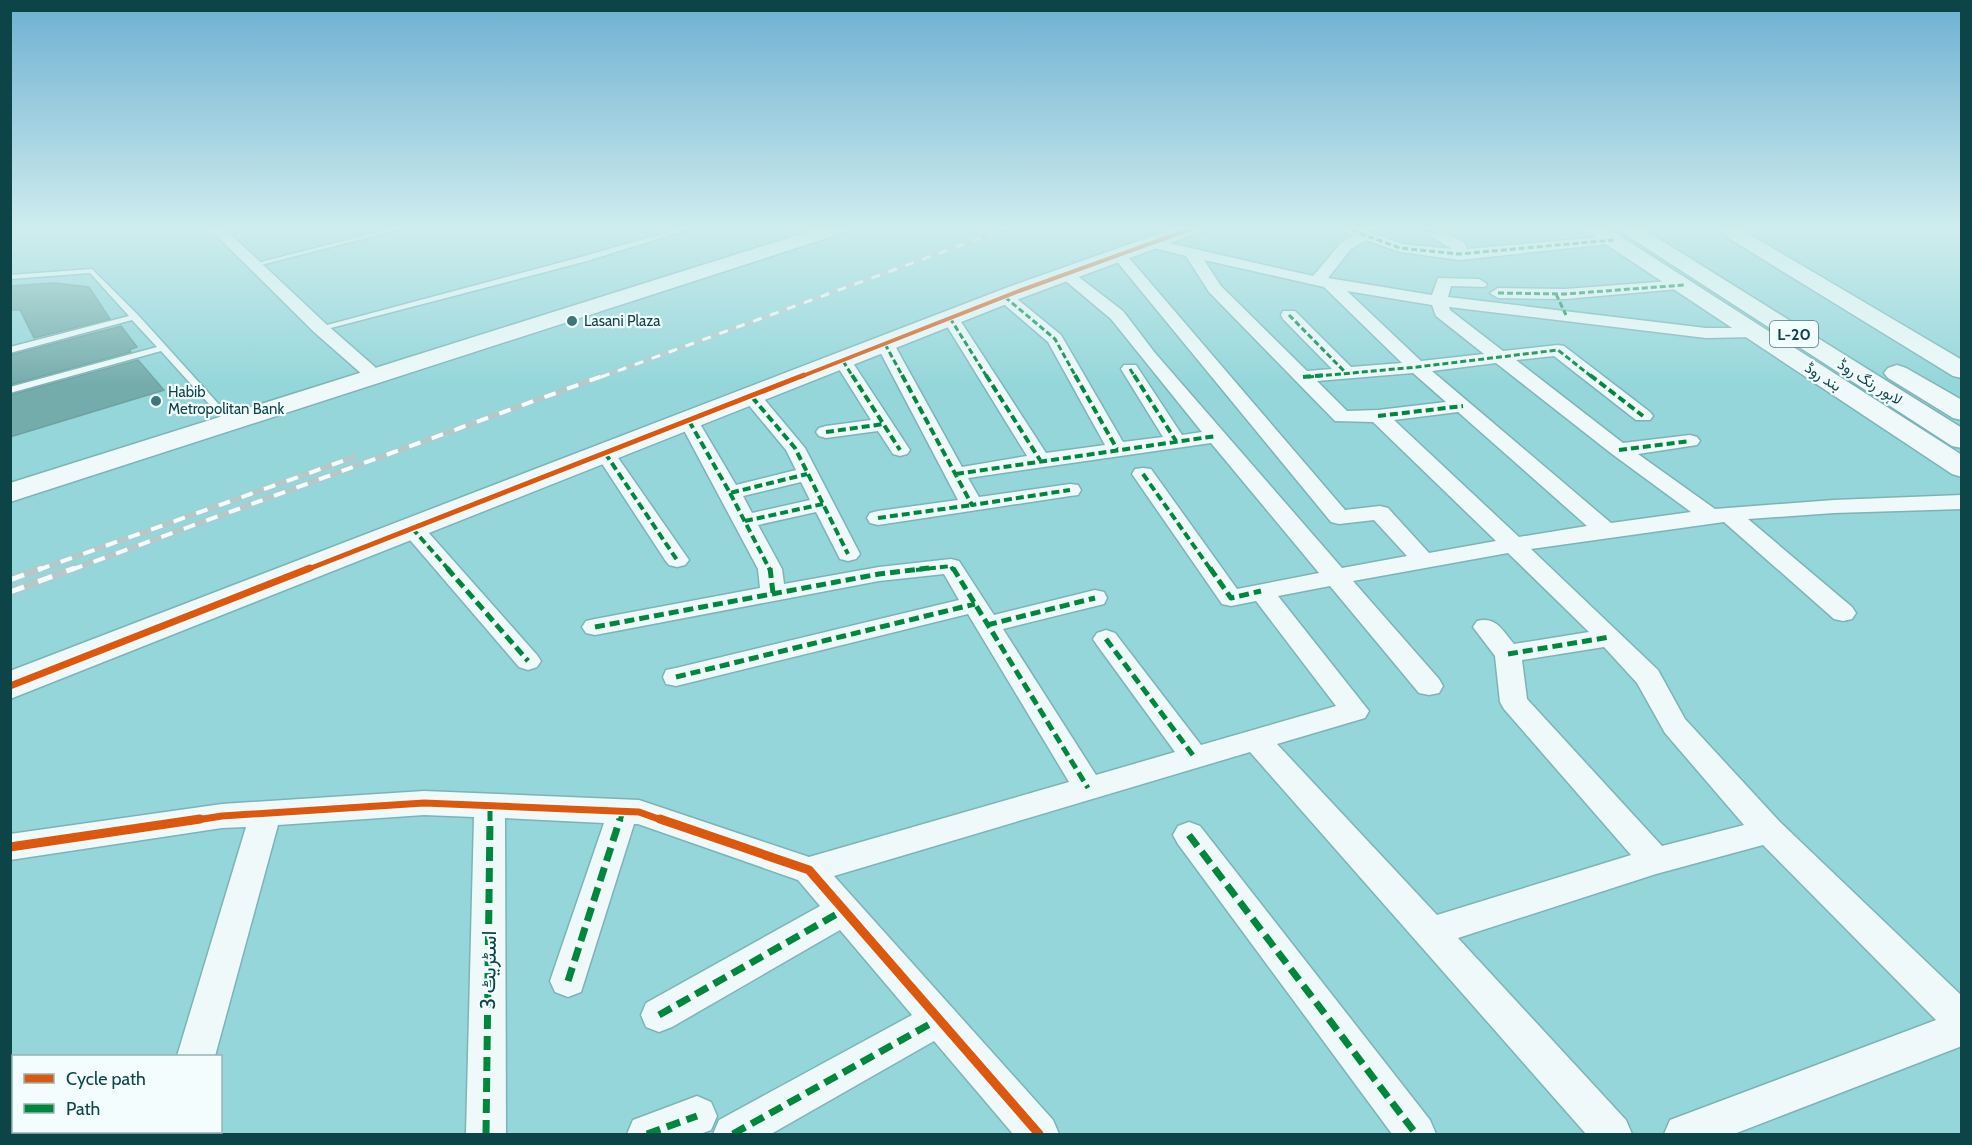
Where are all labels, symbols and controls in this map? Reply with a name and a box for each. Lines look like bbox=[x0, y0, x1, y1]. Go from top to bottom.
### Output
place label: Lasani Plaza bbox=[584, 312, 661, 330]
marker: Lasani Plaza bbox=[565, 314, 579, 328]
road number: L-20 bbox=[1770, 321, 1818, 347]
street label: لاہور رنگ روڈ bbox=[1834, 355, 1906, 410]
street label: بند روڈ bbox=[1801, 359, 1845, 395]
place label: Habib Metropolitan Bank bbox=[168, 383, 284, 418]
marker: Habib Metropolitan Bank bbox=[149, 394, 163, 408]
street label: اسٹریٹ 3 bbox=[475, 930, 502, 1010]
legend bbox=[12, 1055, 222, 1133]
text: Cycle path bbox=[66, 1068, 146, 1090]
text: Path bbox=[66, 1098, 100, 1120]

